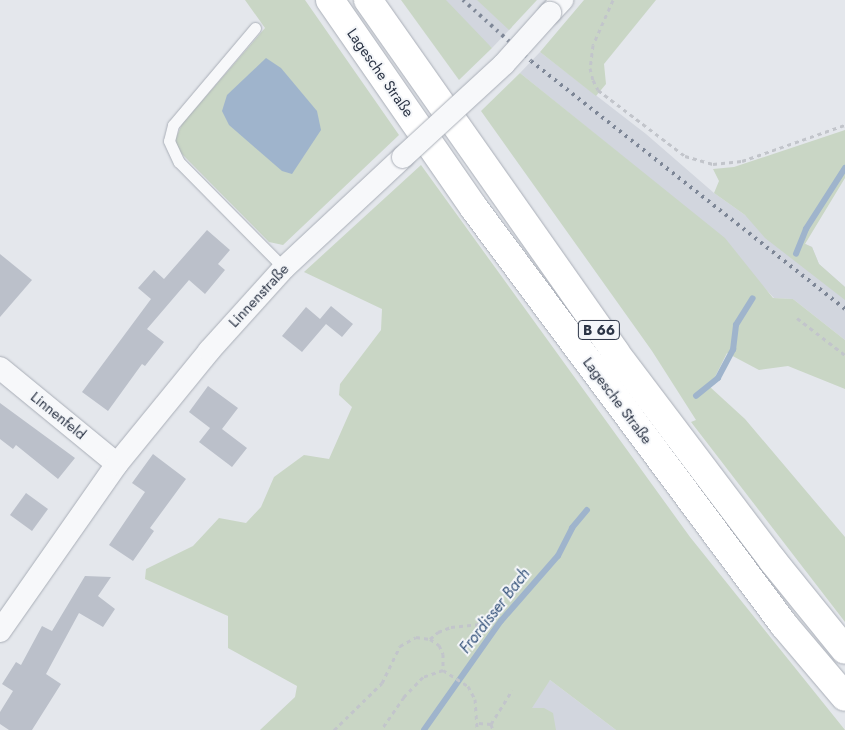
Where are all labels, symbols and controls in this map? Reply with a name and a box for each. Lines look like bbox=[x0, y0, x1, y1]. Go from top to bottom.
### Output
street label: Lagesche Straße bbox=[343, 25, 417, 121]
street label: Linnenstraße bbox=[225, 261, 293, 331]
road number: B 66 bbox=[578, 318, 620, 342]
street label: Lagesche Straße bbox=[579, 354, 655, 448]
street label: Linnenfeld bbox=[27, 388, 89, 444]
water label: Frordisser Bach bbox=[456, 565, 534, 657]

